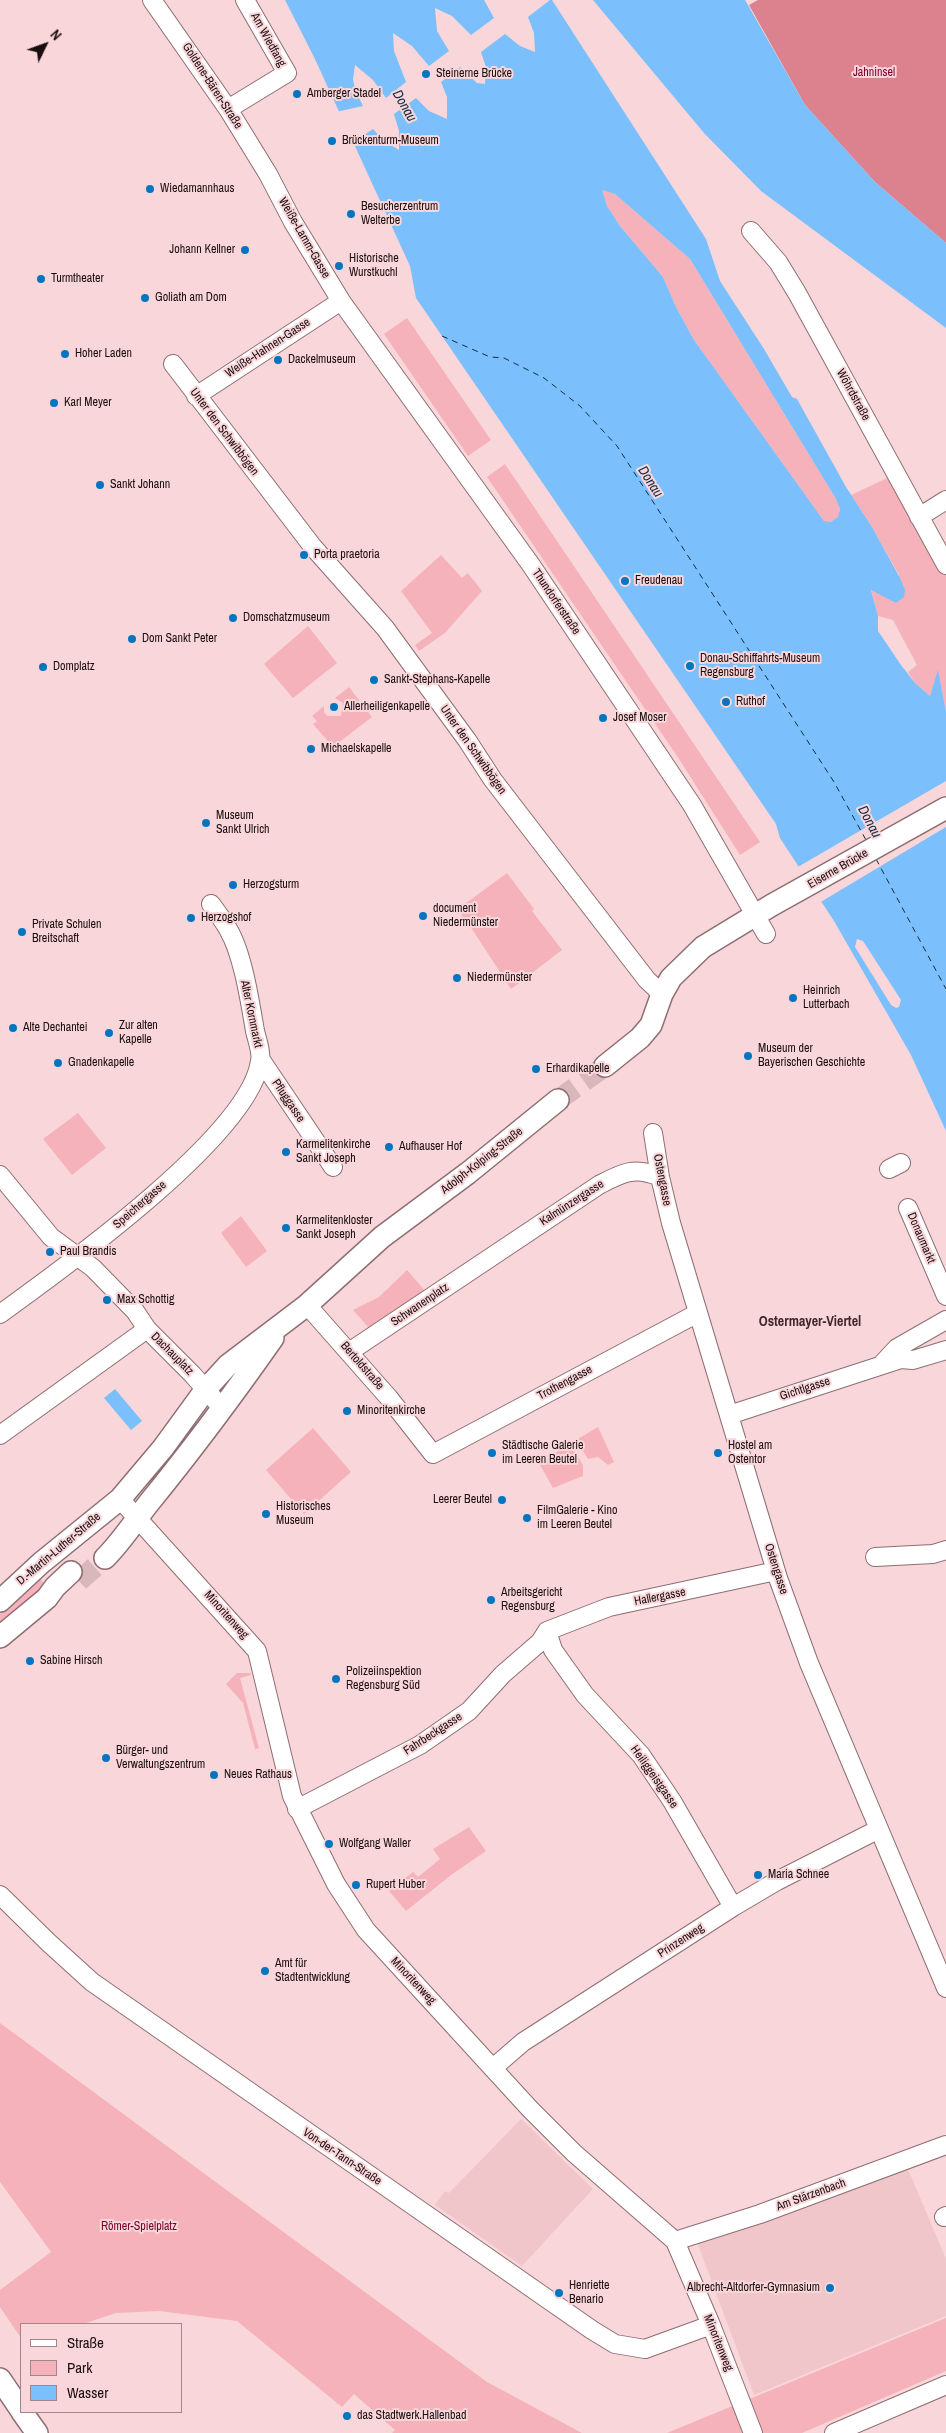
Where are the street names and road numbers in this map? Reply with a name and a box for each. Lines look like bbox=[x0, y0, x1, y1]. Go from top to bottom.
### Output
street label: Am Wiedfang bbox=[247, 10, 289, 70]
street label: Goldene-Bären-Straße bbox=[179, 40, 245, 132]
street label: Weiße-Lamm-Gasse bbox=[275, 195, 333, 281]
street label: Weiße-Hahnen-Gasse bbox=[223, 315, 313, 381]
street label: Wöhrdstraße bbox=[833, 367, 873, 423]
street label: Unter den Schwibbögen bbox=[186, 386, 262, 478]
street label: Thundorferstraße bbox=[529, 566, 583, 638]
street label: Unter den Schwibbögen bbox=[437, 703, 509, 797]
street label: Eiserne Brücke bbox=[805, 846, 871, 892]
street label: Alter Kornmarkt bbox=[237, 979, 265, 1049]
street label: Pfluggasse bbox=[268, 1077, 308, 1125]
street label: Adolph-Kolping-Straße bbox=[438, 1125, 526, 1197]
street label: Ostengasse bbox=[650, 1153, 674, 1207]
street label: Kalmünzergasse bbox=[537, 1177, 607, 1229]
street label: Speichergasse bbox=[111, 1178, 169, 1232]
street label: Donaumarkt bbox=[904, 1211, 938, 1265]
street label: Schwanenplatz bbox=[388, 1280, 452, 1330]
street label: Dachauplatz bbox=[148, 1330, 196, 1378]
street label: Bertoldstraße bbox=[337, 1339, 387, 1393]
street label: Trothengasse bbox=[535, 1363, 595, 1403]
street label: Gichtlgasse bbox=[778, 1374, 832, 1404]
street label: D.-Martin-Luther-Straße bbox=[14, 1510, 104, 1588]
street label: Ostengasse bbox=[761, 1542, 791, 1596]
street label: Hallergasse bbox=[633, 1585, 687, 1609]
street label: Minoritenweg bbox=[201, 1588, 251, 1642]
street label: Fahrbeckgasse bbox=[401, 1710, 465, 1758]
street label: Heiliggeistgasse bbox=[627, 1743, 681, 1811]
street label: Prinzenweg bbox=[655, 1921, 707, 1961]
street label: Minoritenweg bbox=[387, 1954, 439, 2008]
street label: Von-der-Tann-Straße bbox=[300, 2125, 384, 2189]
street label: Am Stärzenbach bbox=[774, 2176, 848, 2214]
street label: Minoritenweg bbox=[700, 2313, 736, 2373]

